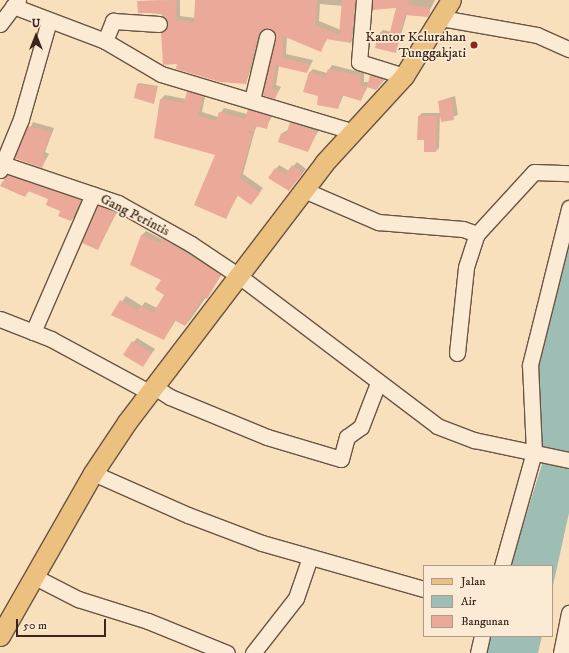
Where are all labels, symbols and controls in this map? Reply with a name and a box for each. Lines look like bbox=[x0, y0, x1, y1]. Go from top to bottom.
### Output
north arrow bbox=[16, 16, 56, 56]
text: U bbox=[32, 17, 40, 31]
place label: Kantor Kelurahan Tunggakjati bbox=[365, 29, 466, 62]
marker: Kantor Kelurahan Tunggakjati bbox=[469, 40, 479, 50]
street label: Gang Perintis bbox=[98, 190, 172, 240]
legend bbox=[423, 565, 553, 637]
text: Jalan bbox=[461, 574, 486, 589]
text: Air bbox=[461, 594, 476, 609]
scale bar bbox=[18, 611, 108, 637]
text: Bangunan bbox=[461, 614, 509, 629]
text: 50 m bbox=[23, 618, 47, 633]

